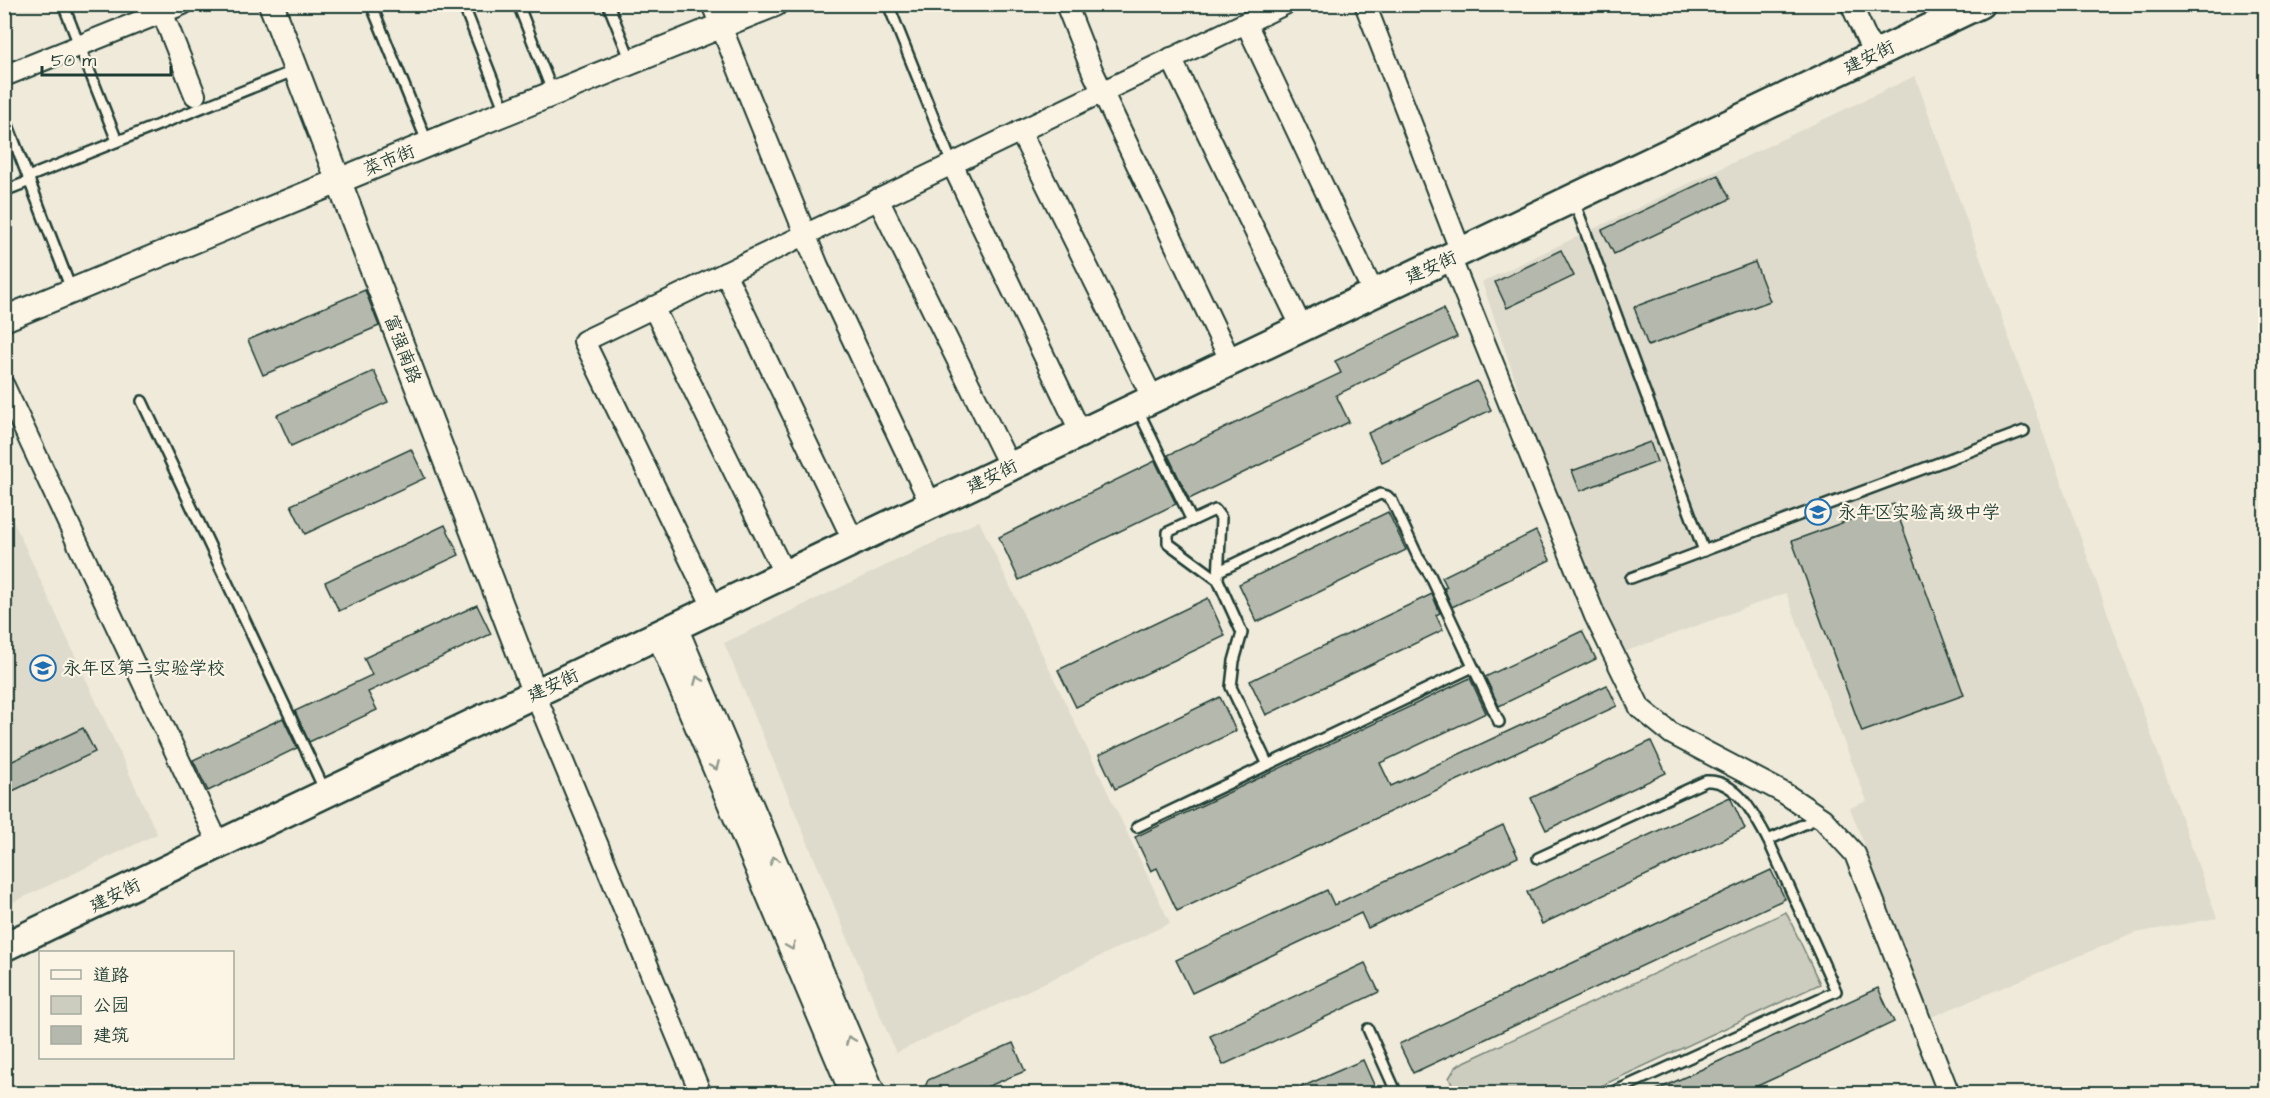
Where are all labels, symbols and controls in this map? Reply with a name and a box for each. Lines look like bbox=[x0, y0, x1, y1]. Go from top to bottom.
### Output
street label: 建安街 bbox=[1839, 34, 1899, 81]
scale bar bbox=[42, 39, 171, 77]
text: 50 m bbox=[51, 48, 96, 73]
street label: 菜市街 bbox=[359, 139, 419, 182]
street label: 建安街 bbox=[1401, 245, 1461, 290]
street label: 富强南路 bbox=[378, 311, 427, 387]
street label: 建安街 bbox=[962, 453, 1022, 500]
school or university icon: 永年区实验高级中学 bbox=[1803, 497, 1833, 527]
place label: 永年区实验高级中学 bbox=[1838, 500, 2000, 525]
school or university icon: 永年区第二实验学校 bbox=[28, 653, 58, 683]
place label: 永年区第二实验学校 bbox=[63, 656, 225, 681]
street label: 建安街 bbox=[523, 663, 583, 708]
one-way arrow bbox=[693, 676, 705, 687]
one-way arrow bbox=[708, 760, 720, 771]
one-way arrow bbox=[769, 855, 781, 866]
street label: 建安街 bbox=[85, 872, 145, 919]
one-way arrow bbox=[784, 939, 796, 950]
legend bbox=[39, 951, 234, 1059]
text: 道路 bbox=[93, 963, 129, 988]
text: 公园 bbox=[93, 993, 129, 1018]
text: 建筑 bbox=[93, 1023, 129, 1048]
one-way arrow bbox=[845, 1035, 857, 1046]

